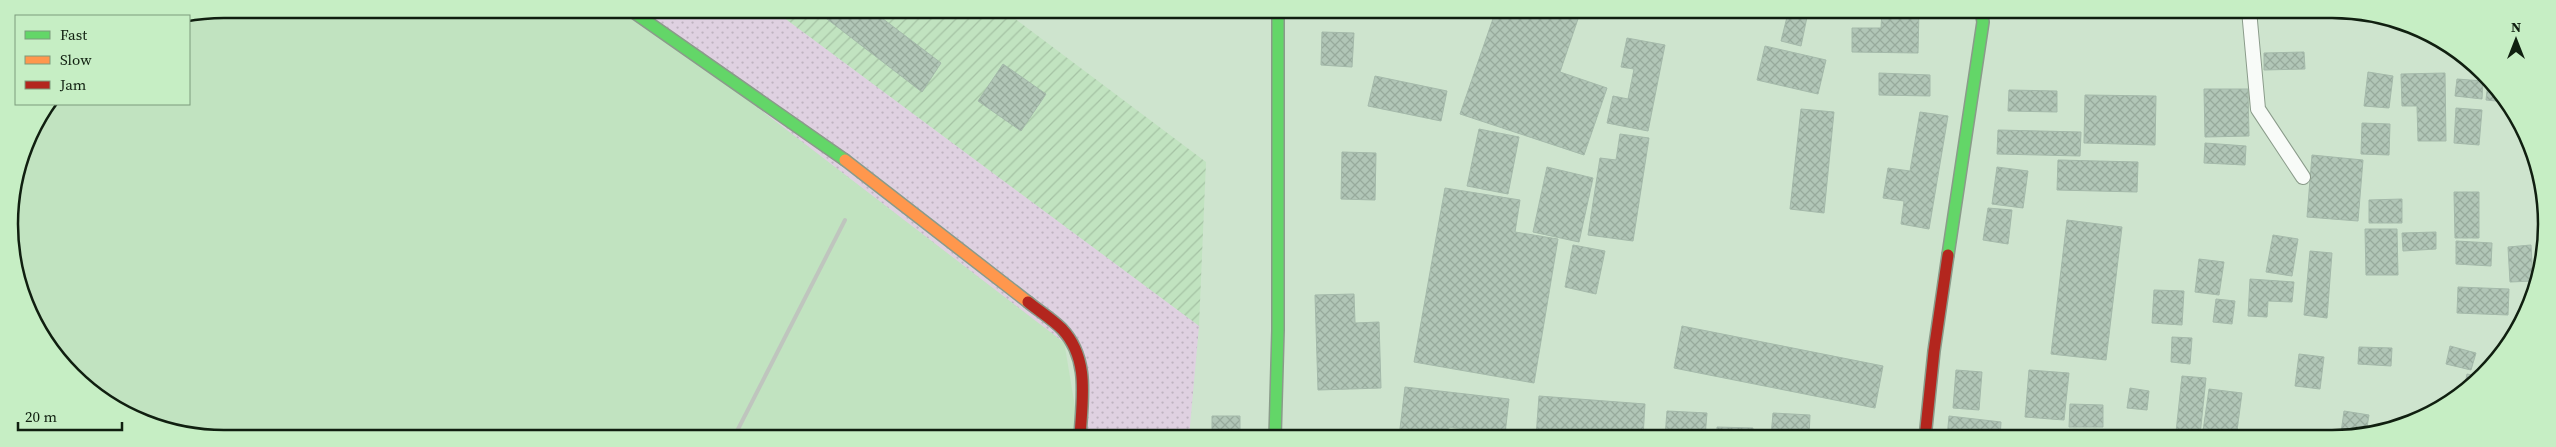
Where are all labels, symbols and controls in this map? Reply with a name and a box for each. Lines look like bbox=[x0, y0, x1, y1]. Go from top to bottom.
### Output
legend bbox=[15, 15, 190, 105]
north arrow bbox=[2491, 15, 2541, 65]
text: N bbox=[2511, 17, 2521, 37]
text: Fast bbox=[60, 24, 87, 45]
text: Slow bbox=[60, 49, 92, 70]
text: Jam bbox=[59, 74, 87, 95]
scale bar bbox=[18, 400, 121, 432]
text: 20 m bbox=[25, 406, 57, 427]

